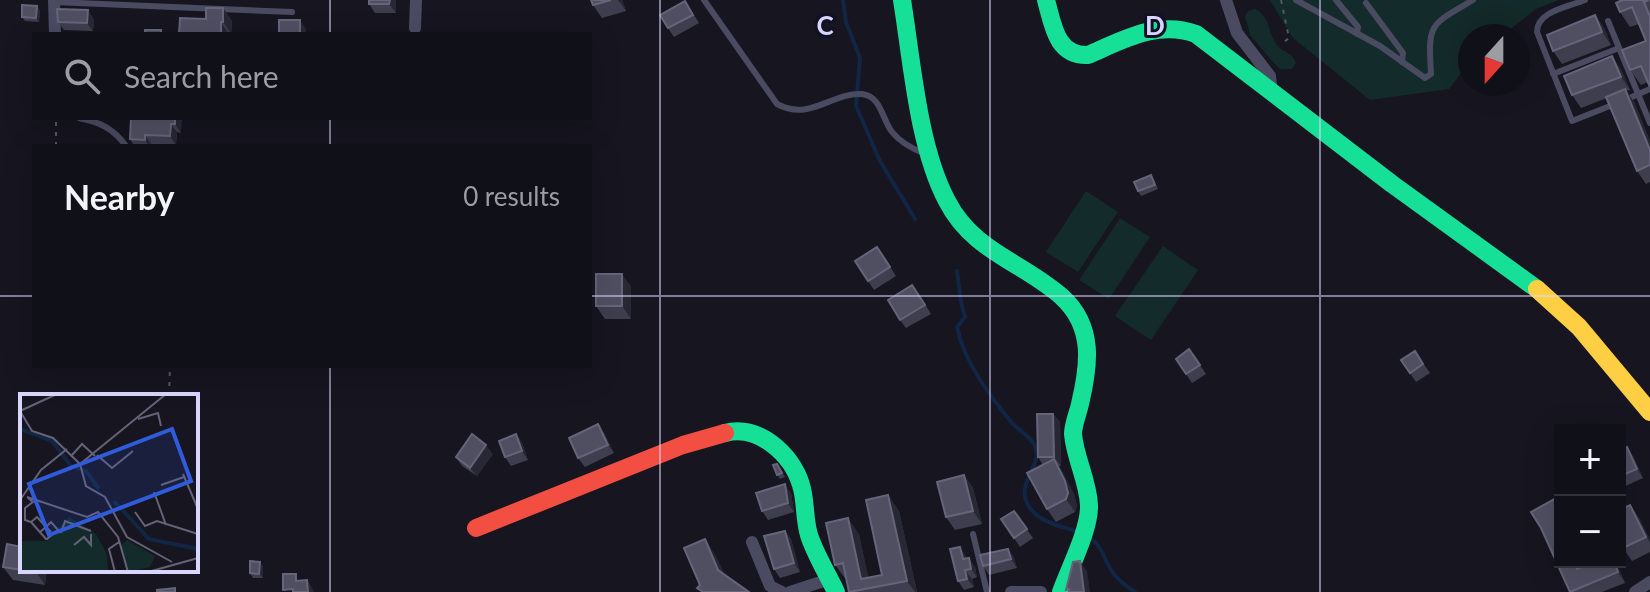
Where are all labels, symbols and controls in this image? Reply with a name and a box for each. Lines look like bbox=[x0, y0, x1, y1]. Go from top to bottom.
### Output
text: C bbox=[816, 9, 834, 41]
text: D bbox=[1145, 9, 1165, 41]
north arrow bbox=[1458, 24, 1530, 96]
search box bbox=[32, 32, 592, 120]
icon: search bbox=[60, 54, 104, 98]
text: Search here bbox=[124, 58, 279, 94]
text: Nearby bbox=[64, 176, 175, 217]
text: 0 results bbox=[463, 180, 560, 212]
inset map bbox=[20, 394, 198, 572]
map controls bbox=[1554, 424, 1626, 568]
button: + bbox=[1554, 424, 1626, 496]
button: − bbox=[1554, 496, 1626, 568]

